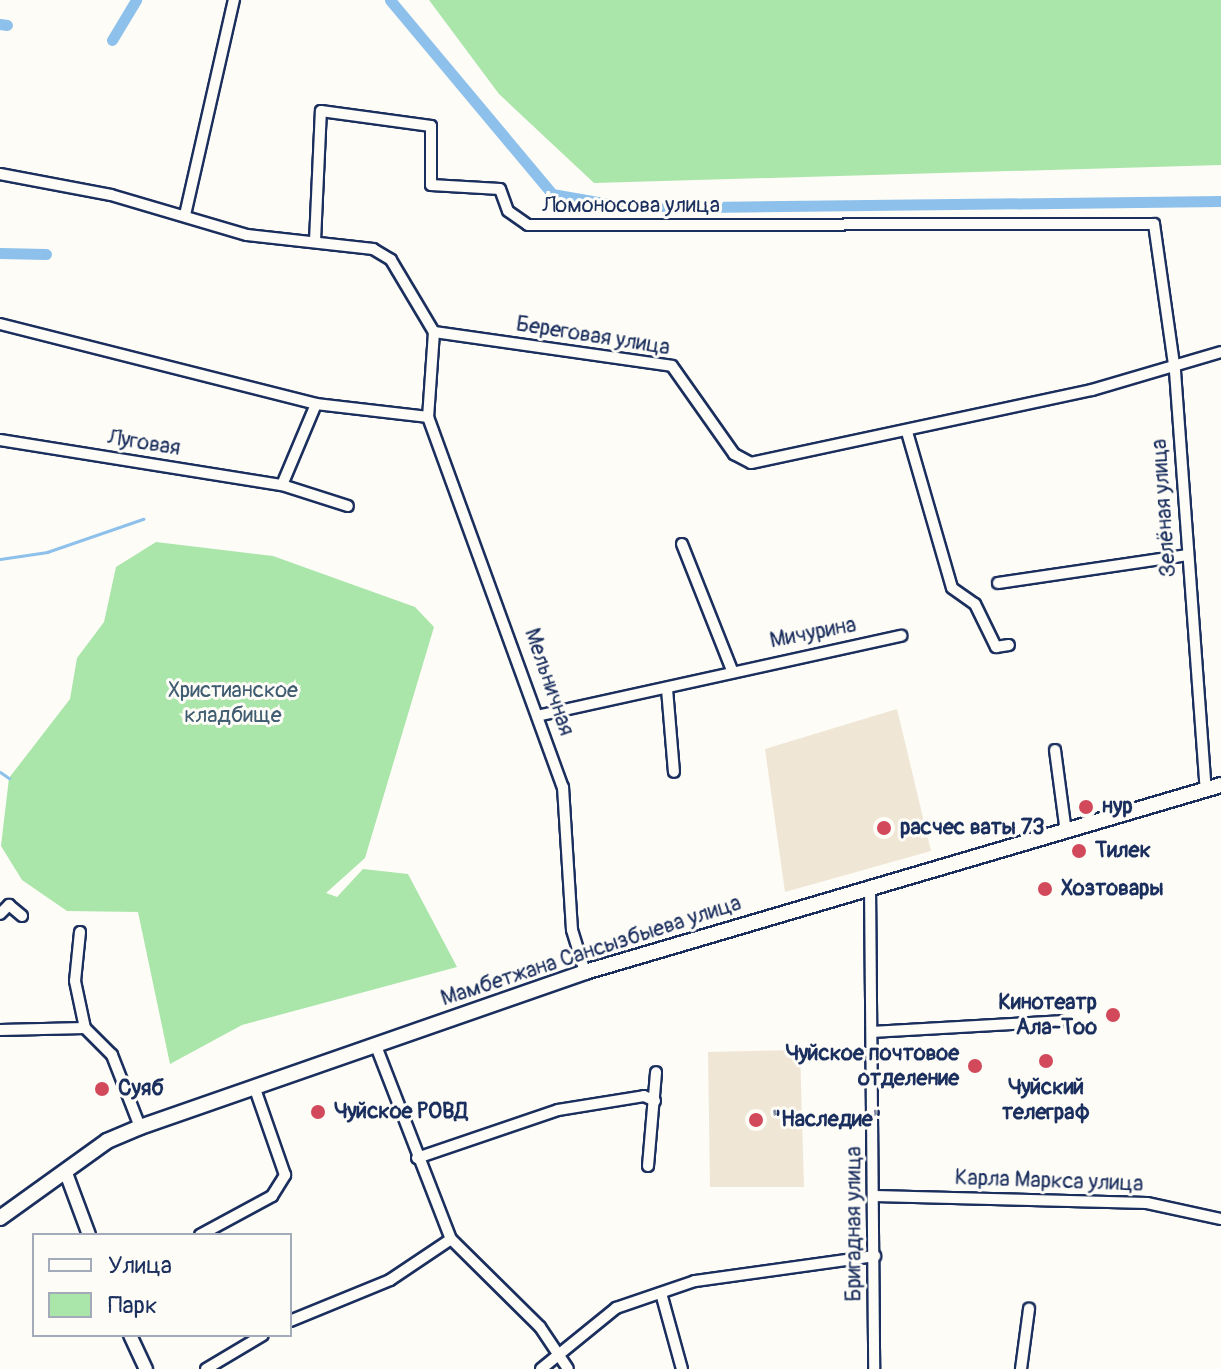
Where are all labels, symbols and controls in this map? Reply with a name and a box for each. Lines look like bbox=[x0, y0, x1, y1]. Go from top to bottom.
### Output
street label: Ломоносова улица bbox=[542, 193, 720, 219]
street label: Береговая улица bbox=[514, 311, 672, 361]
street label: Луговая bbox=[106, 424, 182, 462]
street label: Зелёная улица bbox=[1146, 438, 1182, 578]
street label: Мичурина bbox=[768, 612, 858, 654]
street label: Мельничная bbox=[518, 625, 580, 739]
park label: Христианское кладбище bbox=[168, 677, 298, 728]
place label: нур bbox=[1102, 794, 1133, 820]
marker: нур bbox=[1077, 798, 1095, 816]
place label: расчес ваты 73 bbox=[900, 815, 1045, 841]
marker: расчес ваты 73 bbox=[875, 819, 893, 837]
place label: Тилек bbox=[1095, 838, 1151, 864]
marker: Тилек bbox=[1070, 842, 1088, 860]
place label: Хозтовары bbox=[1061, 876, 1164, 902]
marker: Хозтовары bbox=[1036, 880, 1054, 898]
street label: Мамбетжана Сансызбыева улица bbox=[437, 890, 745, 1012]
place label: Кинотеатр Ала-Тоо bbox=[998, 989, 1097, 1040]
marker: Кинотеатр Ала-Тоо bbox=[1104, 1006, 1122, 1024]
place label: Чуйское почтовое отделение bbox=[785, 1040, 959, 1092]
marker: Чуйский телеграф bbox=[1037, 1052, 1055, 1070]
marker: Чуйское почтовое отделение bbox=[966, 1057, 984, 1075]
place label: Чуйский телеграф bbox=[1002, 1074, 1090, 1126]
place label: Суяб bbox=[118, 1076, 164, 1102]
marker: Суяб bbox=[93, 1080, 111, 1098]
place label: Чуйское РОВД bbox=[334, 1099, 468, 1125]
marker: Чуйское РОВД bbox=[309, 1103, 327, 1121]
place label: "Наследие" bbox=[772, 1107, 881, 1133]
marker: "Наследие" bbox=[747, 1111, 765, 1129]
street label: Бригадная улица bbox=[841, 1146, 867, 1302]
street label: Карла Маркса улица bbox=[954, 1165, 1144, 1197]
legend bbox=[32, 1233, 292, 1337]
text: Улица bbox=[108, 1251, 172, 1280]
text: Парк bbox=[108, 1291, 157, 1320]

